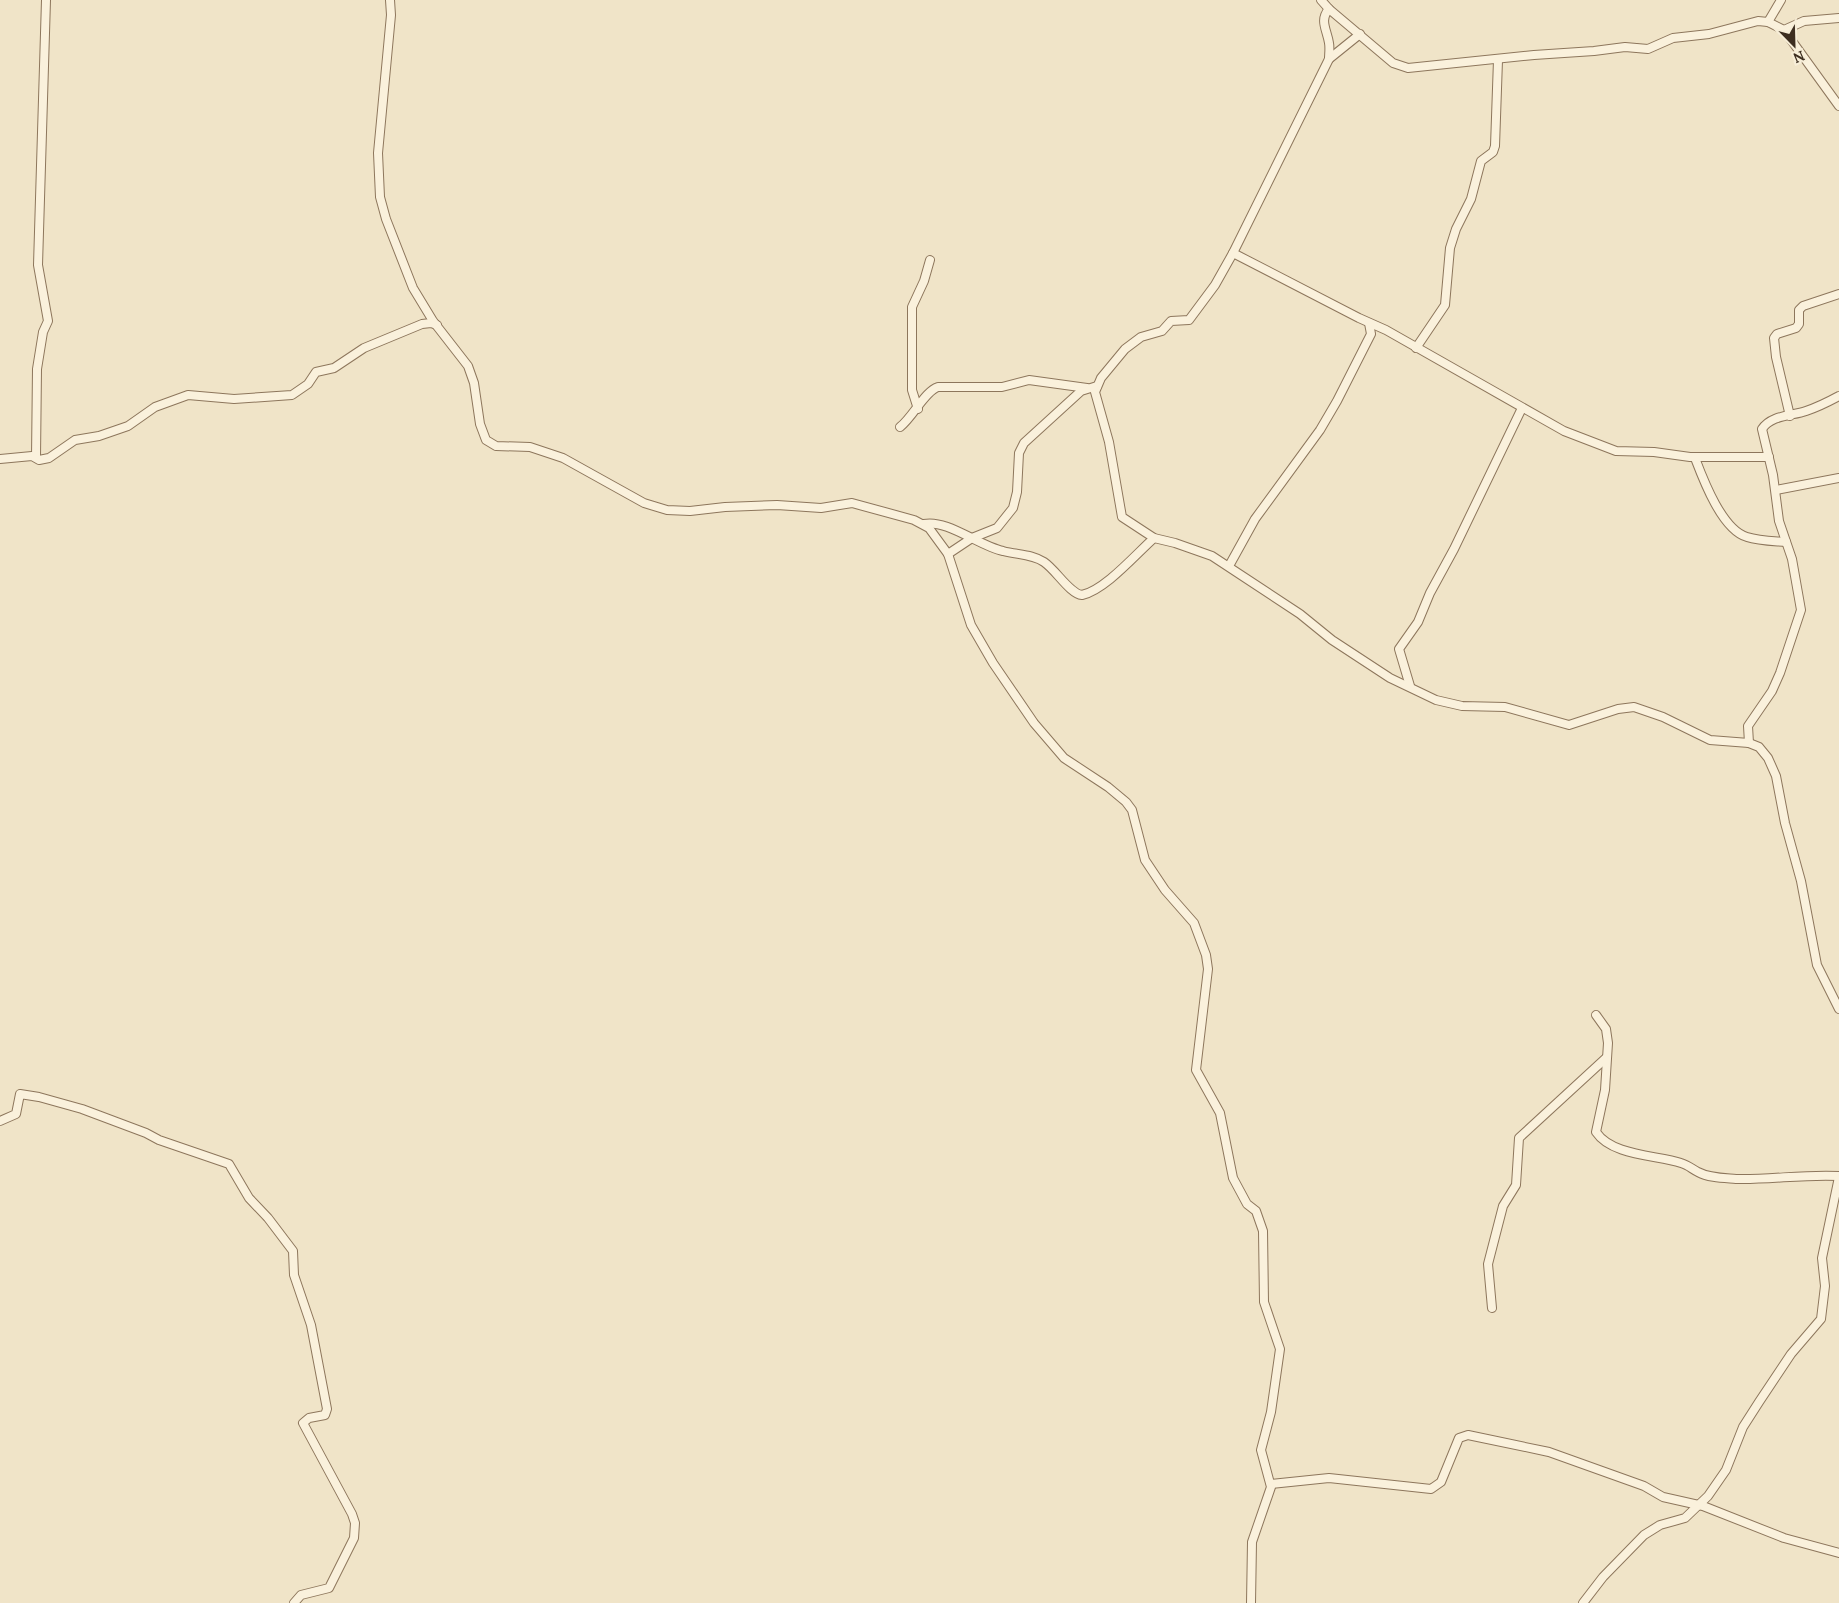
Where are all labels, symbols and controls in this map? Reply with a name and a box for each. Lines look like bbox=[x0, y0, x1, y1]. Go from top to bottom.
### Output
north arrow bbox=[1769, 20, 1819, 70]
text: N bbox=[1790, 47, 1808, 67]

